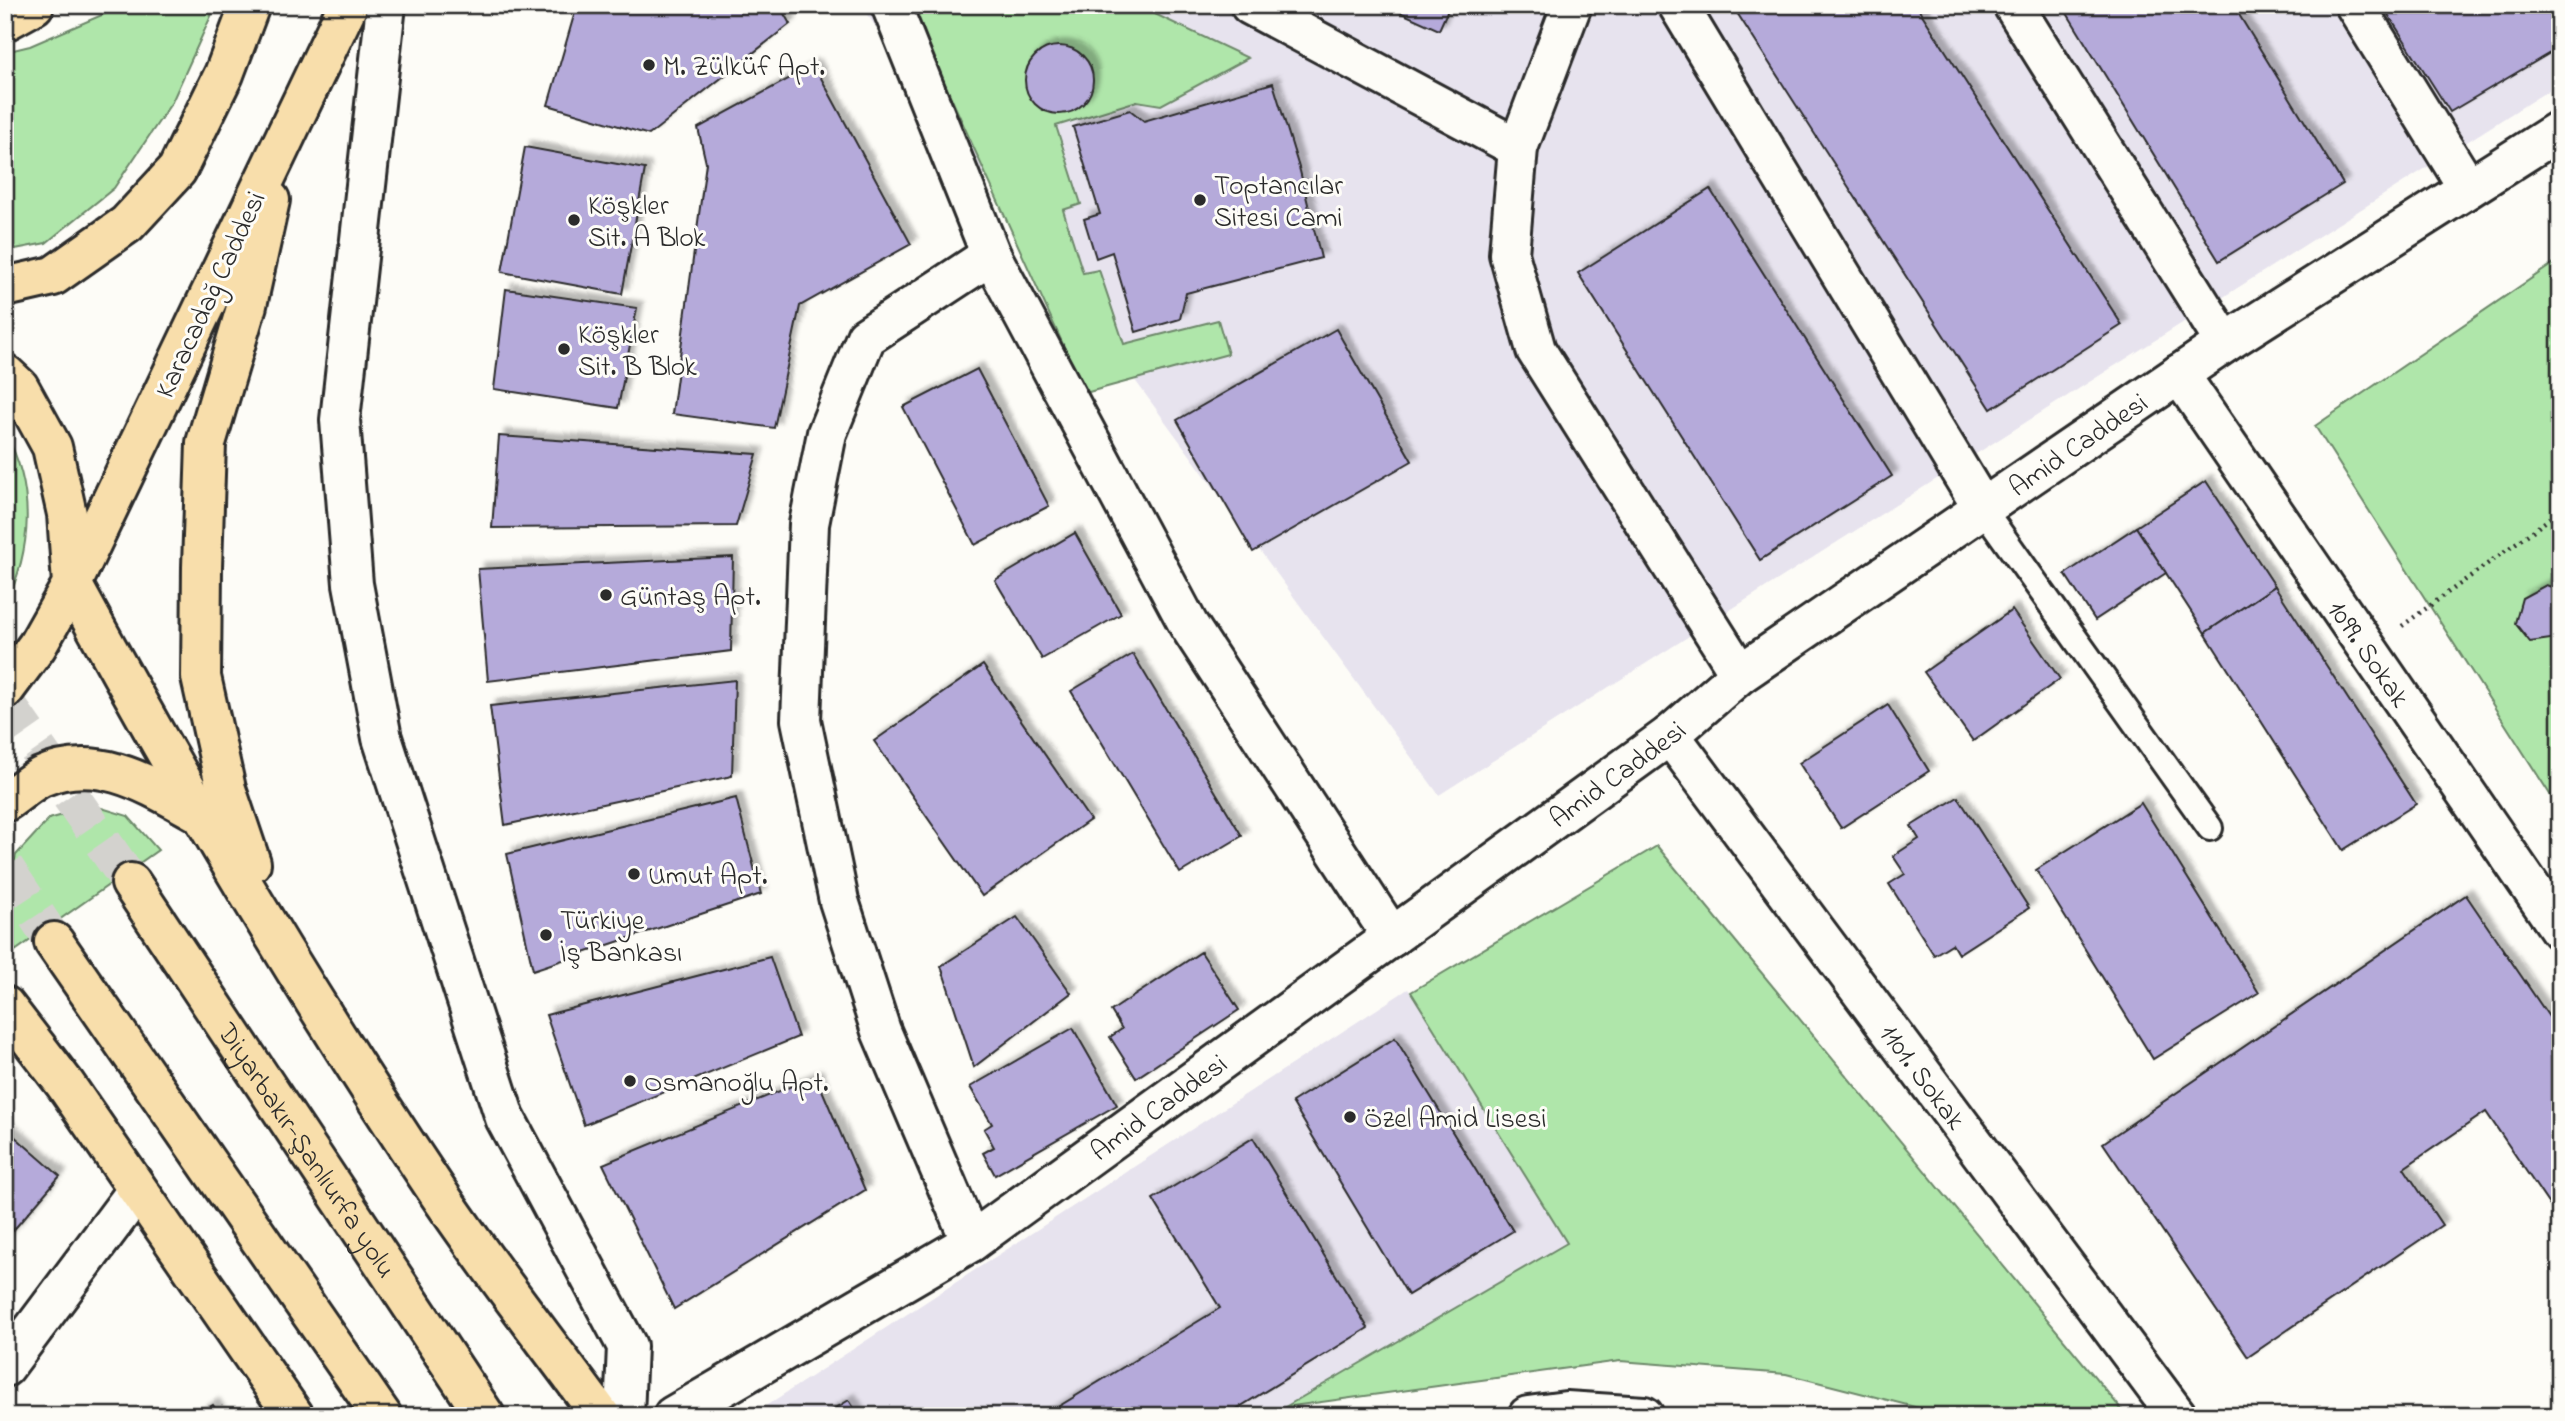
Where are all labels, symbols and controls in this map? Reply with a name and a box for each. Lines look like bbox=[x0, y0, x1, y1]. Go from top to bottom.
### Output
place label: M. Zülküf Apt. bbox=[663, 48, 825, 89]
marker: M. Zülküf Apt. bbox=[641, 57, 657, 73]
place label: Toptancılar Sitesi Cami bbox=[1214, 167, 1343, 240]
street label: Karacadağ Caddesi bbox=[146, 185, 278, 406]
place label: Köşkler Sit. A Blok bbox=[588, 187, 706, 260]
marker: Toptancılar Sitesi Cami bbox=[1192, 192, 1208, 208]
marker: Köşkler Sit. A Blok bbox=[566, 212, 582, 228]
place label: Köşkler Sit. B Blok bbox=[578, 316, 698, 389]
marker: Köşkler Sit. B Blok bbox=[556, 341, 572, 357]
street label: Amid Caddesi bbox=[2002, 384, 2157, 509]
place label: Güntaş Apt. bbox=[620, 578, 761, 619]
marker: Güntaş Apt. bbox=[598, 587, 614, 603]
street label: 1099. Sokak bbox=[2316, 593, 2419, 717]
street label: Amid Caddesi bbox=[1542, 713, 1697, 840]
place label: Umut Apt. bbox=[648, 857, 767, 898]
marker: Umut Apt. bbox=[626, 866, 642, 882]
place label: Türkiye İş Bankası bbox=[560, 902, 682, 975]
marker: Türkiye İş Bankası bbox=[538, 927, 554, 943]
street label: Diyarbakır-Şanlıurfa yolu bbox=[205, 1015, 405, 1287]
street label: 1101. Sokak bbox=[1868, 1016, 1975, 1140]
street label: Amid Caddesi bbox=[1083, 1045, 1237, 1173]
place label: Osmanoğlu Apt. bbox=[644, 1064, 829, 1105]
marker: Osmanoğlu Apt. bbox=[622, 1073, 638, 1089]
place label: Özel Amid Lisesi bbox=[1364, 1100, 1547, 1141]
marker: Özel Amid Lisesi bbox=[1342, 1109, 1358, 1125]

